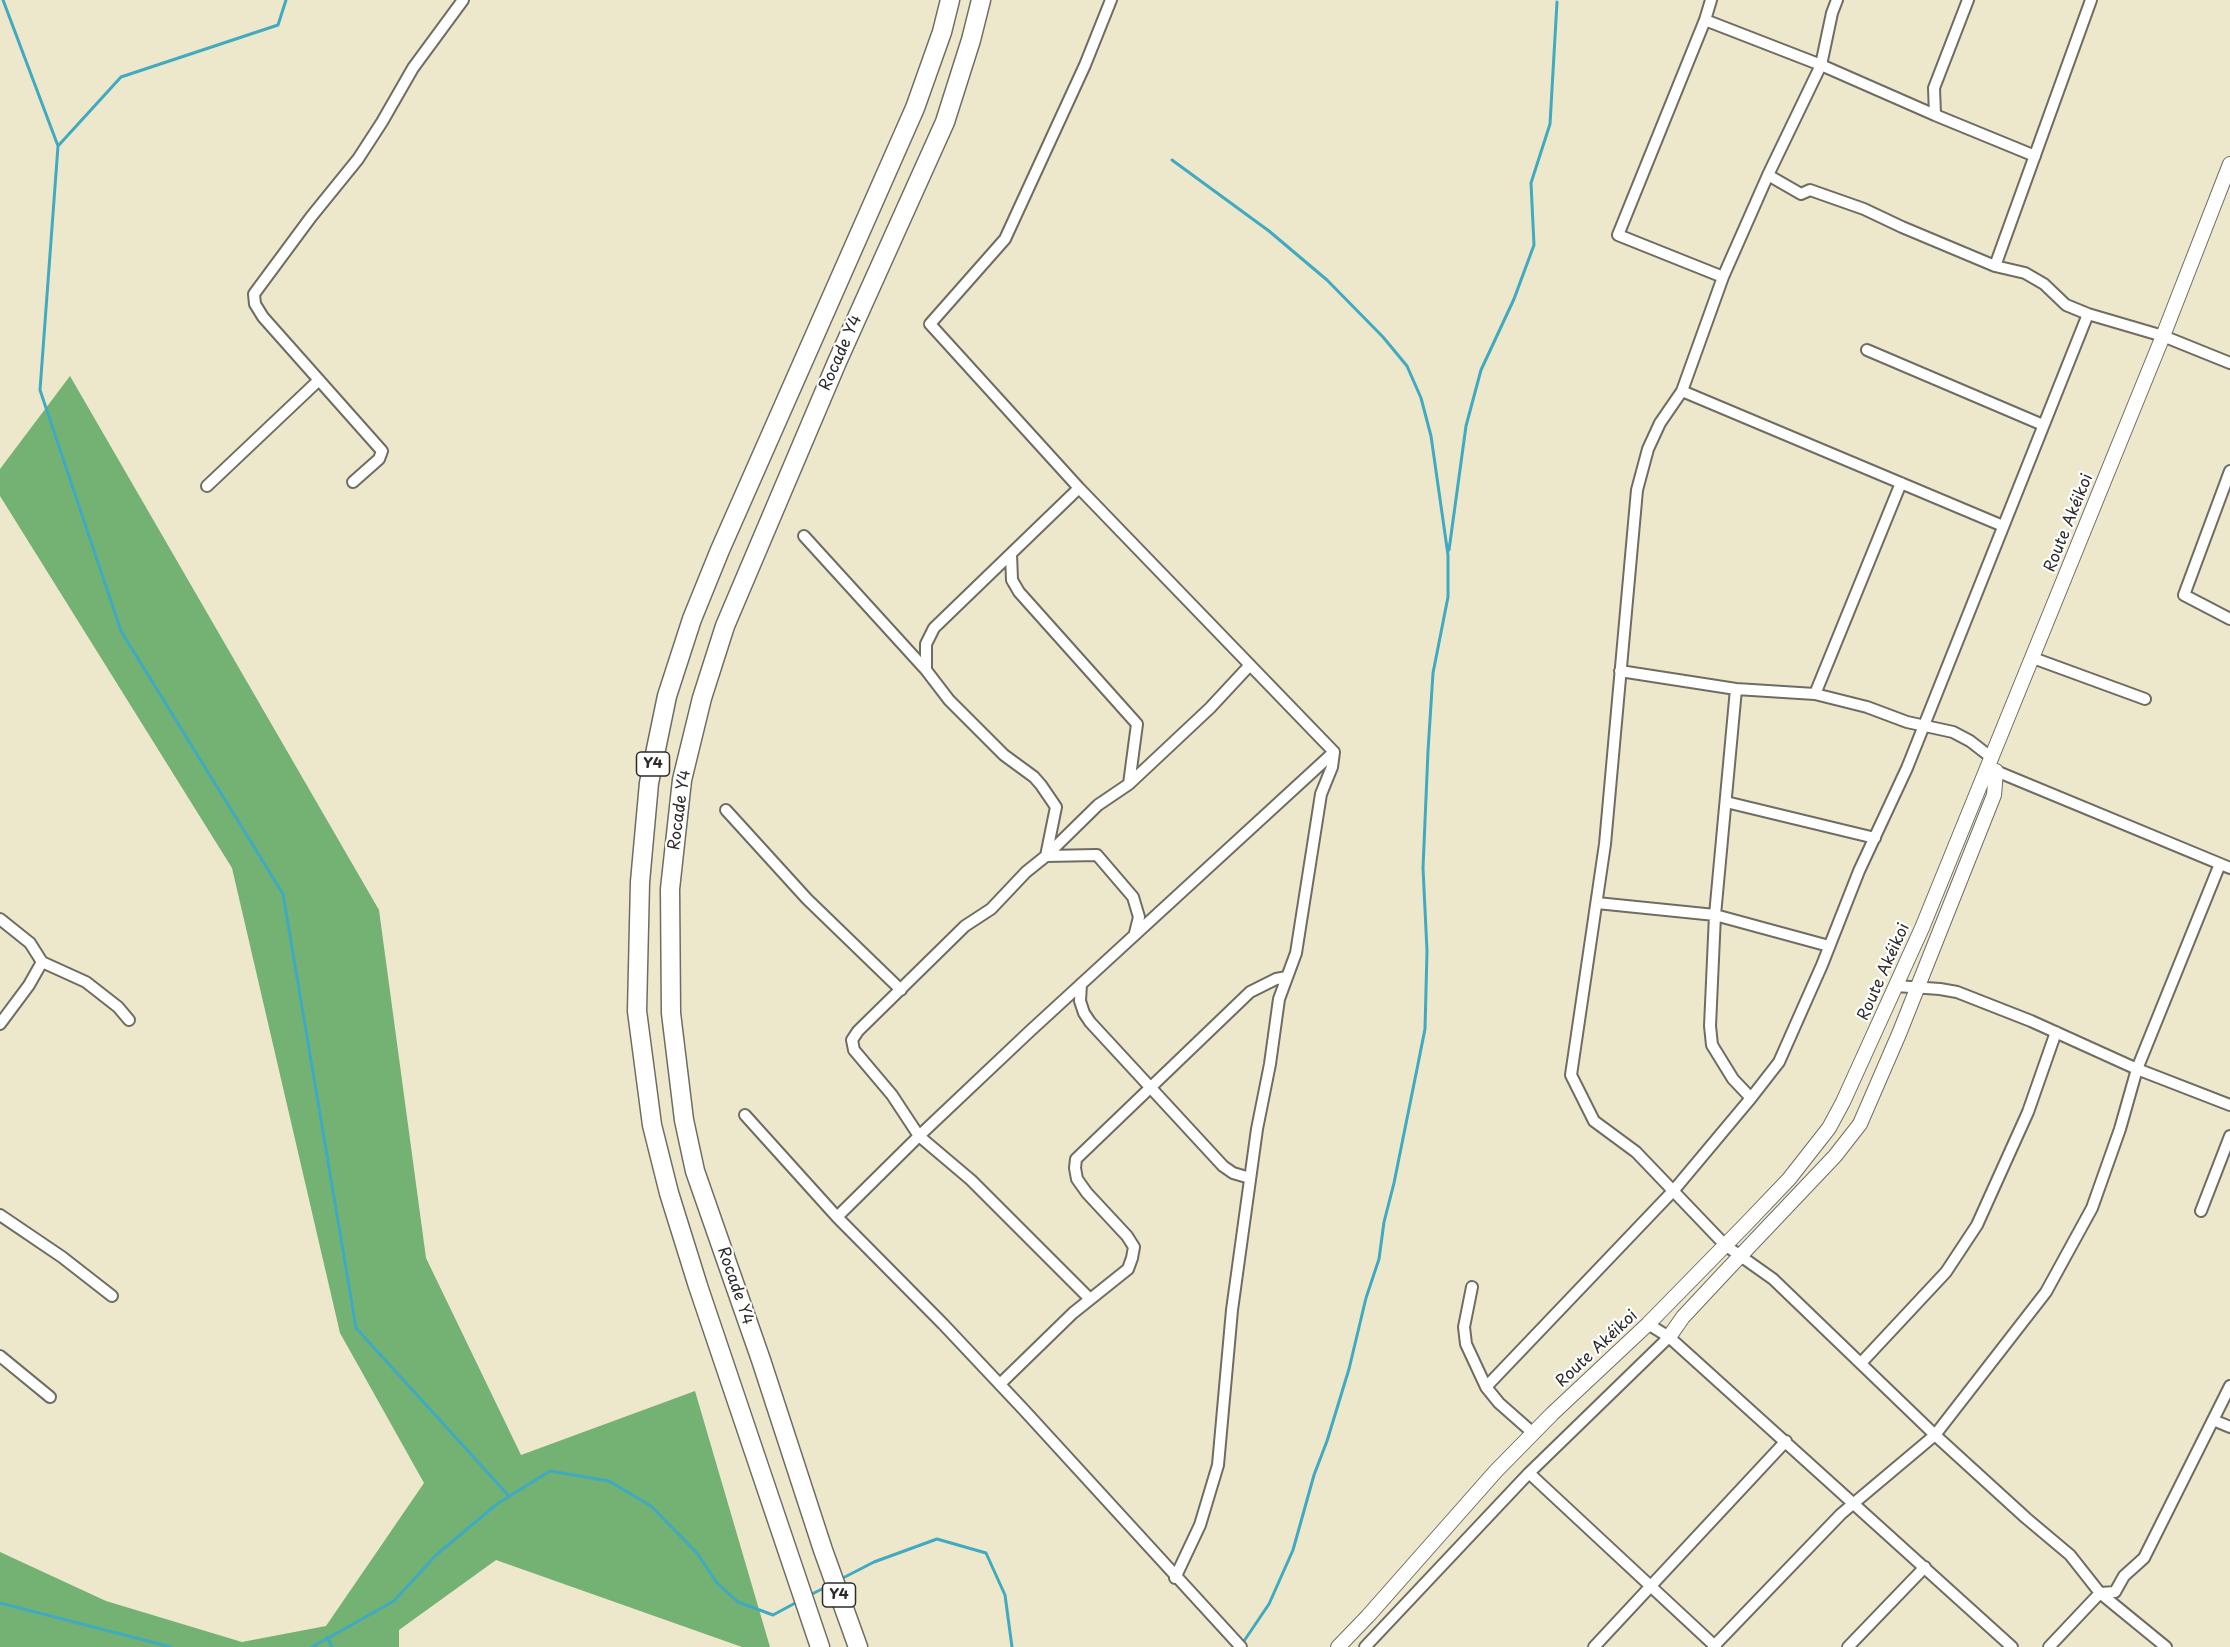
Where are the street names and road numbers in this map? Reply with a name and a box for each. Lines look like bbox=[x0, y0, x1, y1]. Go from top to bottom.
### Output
street label: Rocade Y4 bbox=[816, 312, 866, 394]
street label: Route Akéikoi bbox=[2041, 471, 2097, 575]
road number: Y4 bbox=[636, 752, 670, 776]
street label: Rocade Y4 bbox=[665, 769, 695, 851]
street label: Route Akéikoi bbox=[1854, 920, 1914, 1024]
street label: Rocade Y4 bbox=[713, 1245, 757, 1327]
street label: Route Akéikoi bbox=[1552, 1306, 1642, 1392]
road number: Y4 bbox=[822, 1583, 856, 1607]

